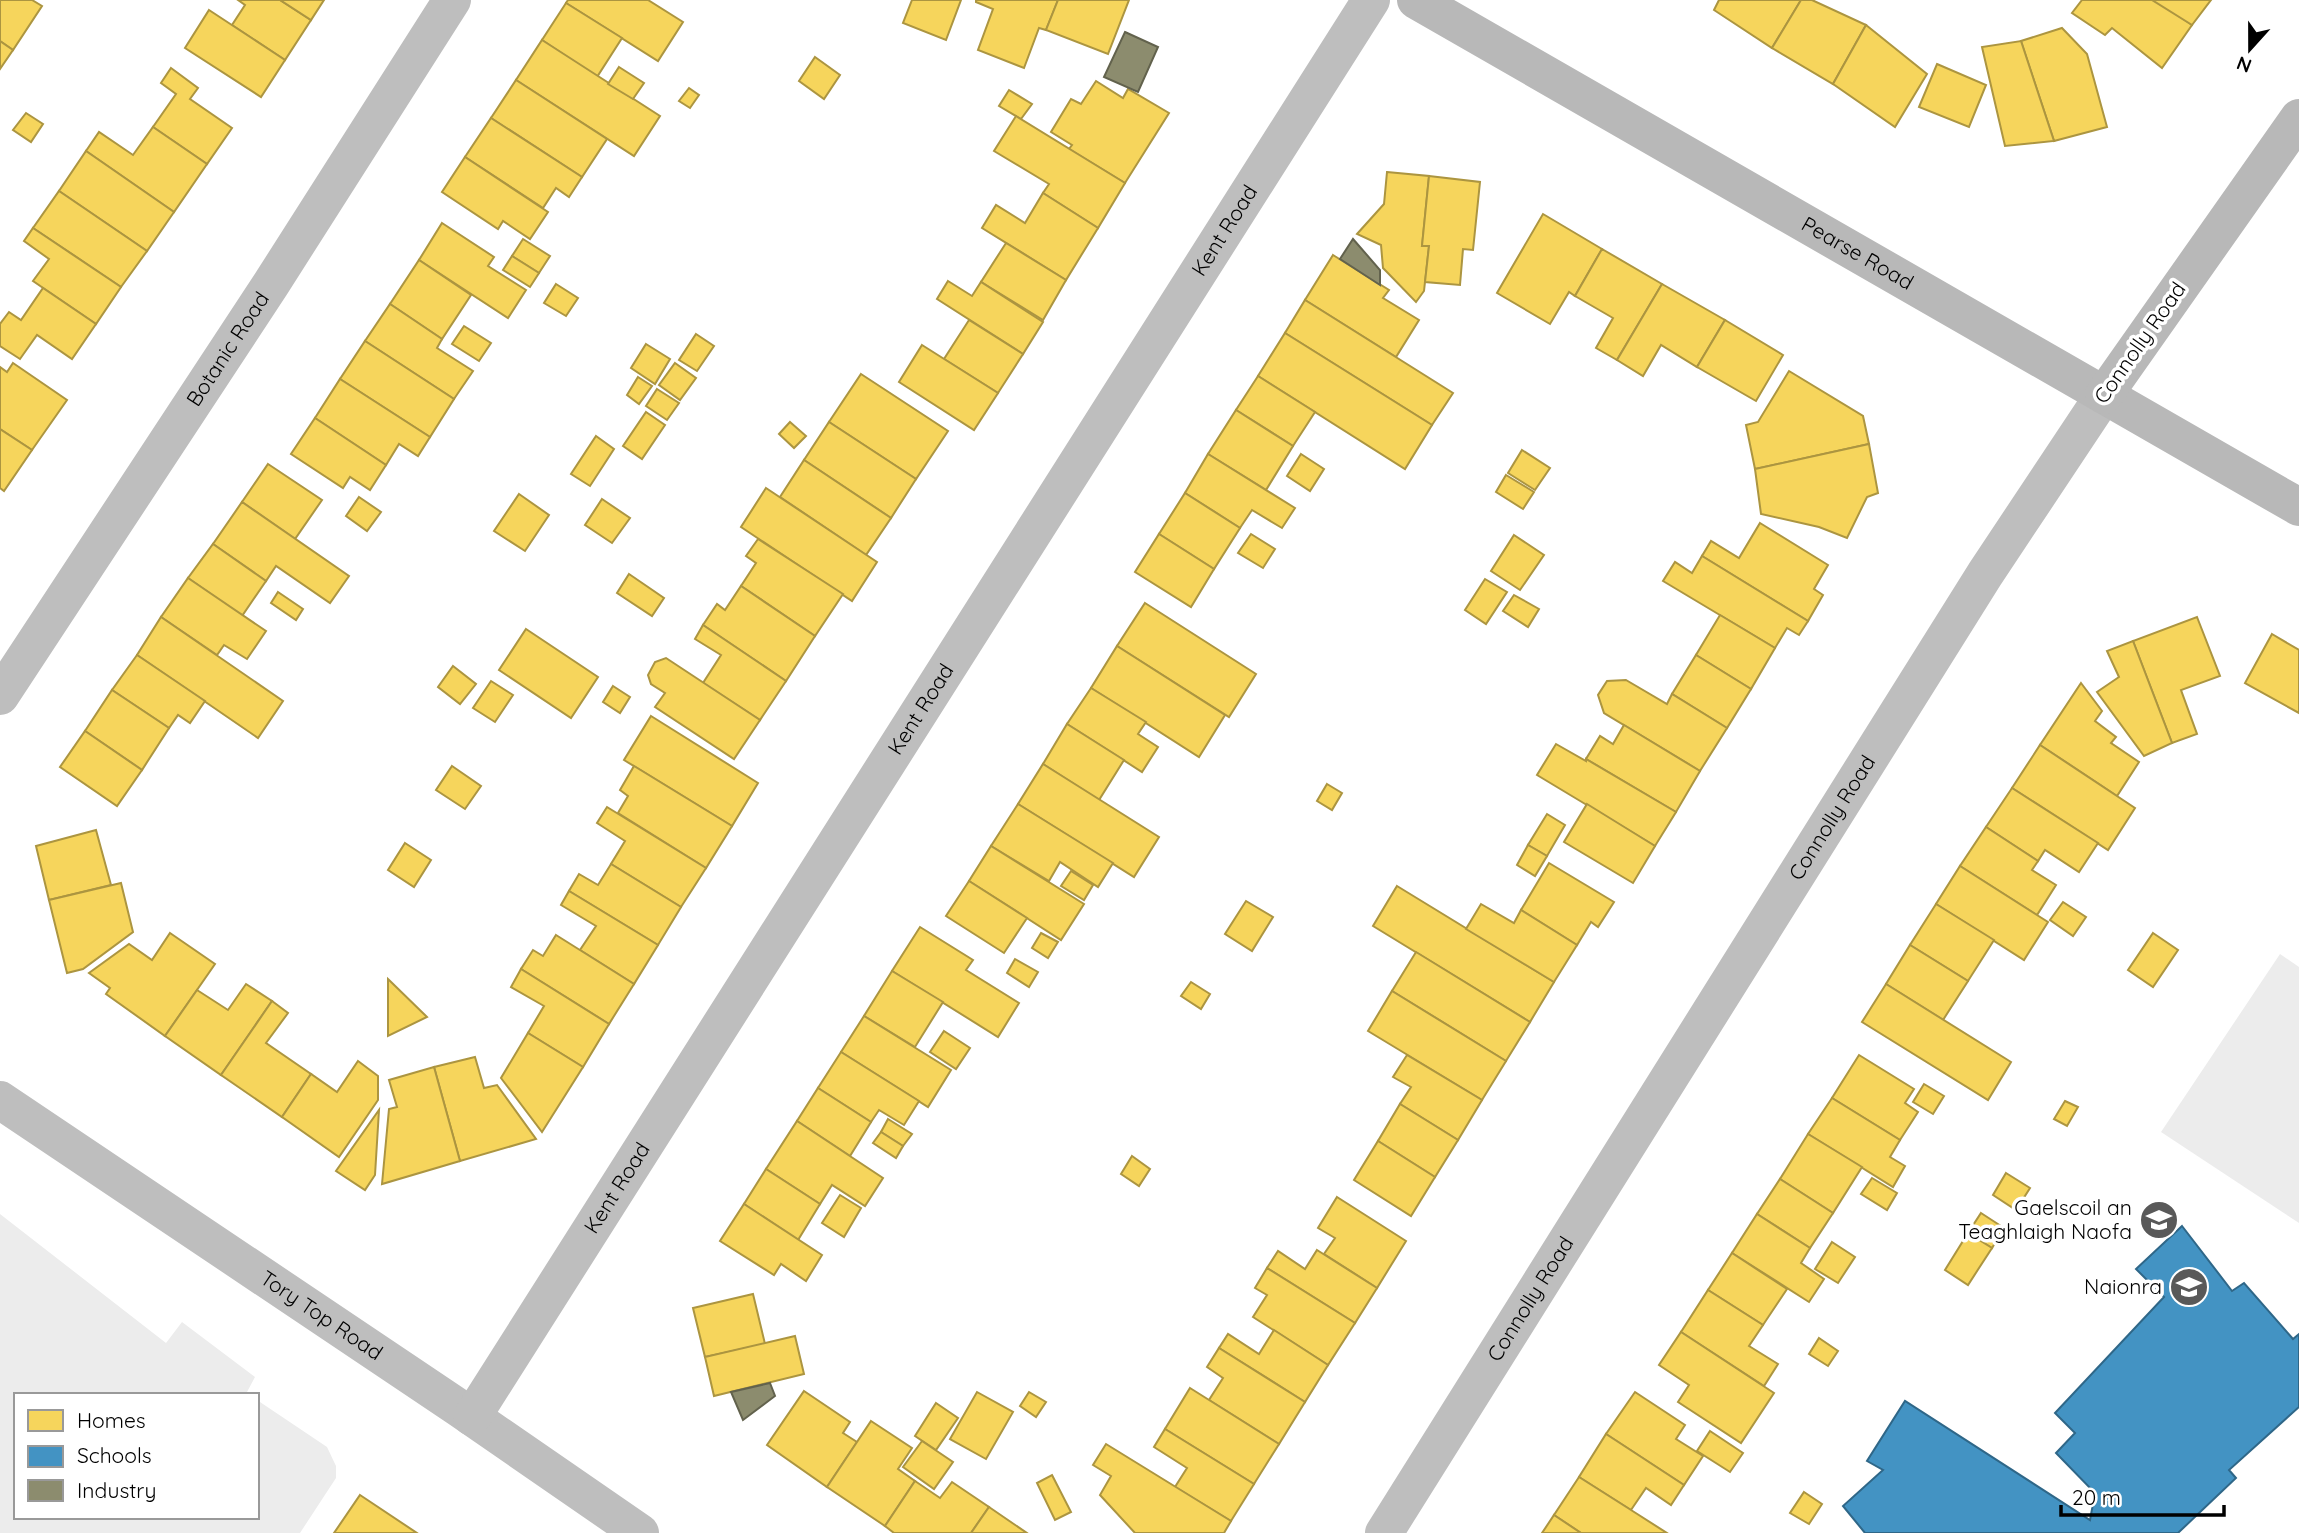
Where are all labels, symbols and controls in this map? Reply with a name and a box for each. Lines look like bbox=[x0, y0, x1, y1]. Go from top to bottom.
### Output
north arrow bbox=[2215, 14, 2285, 84]
text: N bbox=[2233, 51, 2255, 79]
street label: Kent Road bbox=[1185, 180, 1262, 280]
street label: Pearse Road bbox=[1797, 210, 1918, 295]
street label: Connolly Road bbox=[2088, 277, 2191, 408]
street label: Botanic Road bbox=[180, 287, 274, 411]
street label: Kent Road bbox=[882, 659, 959, 759]
street label: Connolly Road bbox=[1782, 750, 1880, 885]
street label: Kent Road bbox=[578, 1137, 655, 1238]
place label: Gaelscoil an Teaghlaigh Naofa bbox=[1958, 1194, 2132, 1244]
school or university icon: Gaelscoil an Teaghlaigh Naofa bbox=[2138, 1199, 2180, 1241]
street label: Connolly Road bbox=[1481, 1231, 1579, 1366]
street label: Tory Top Road bbox=[256, 1264, 388, 1365]
school or university icon: Naionra bbox=[2168, 1266, 2210, 1308]
place label: Naionra bbox=[2084, 1273, 2162, 1299]
legend bbox=[14, 1393, 259, 1519]
text: Homes bbox=[77, 1407, 146, 1433]
text: Schools bbox=[77, 1442, 152, 1468]
scale bar bbox=[2061, 1474, 2224, 1518]
text: Industry bbox=[77, 1477, 156, 1503]
text: 20 m bbox=[2072, 1484, 2121, 1510]

